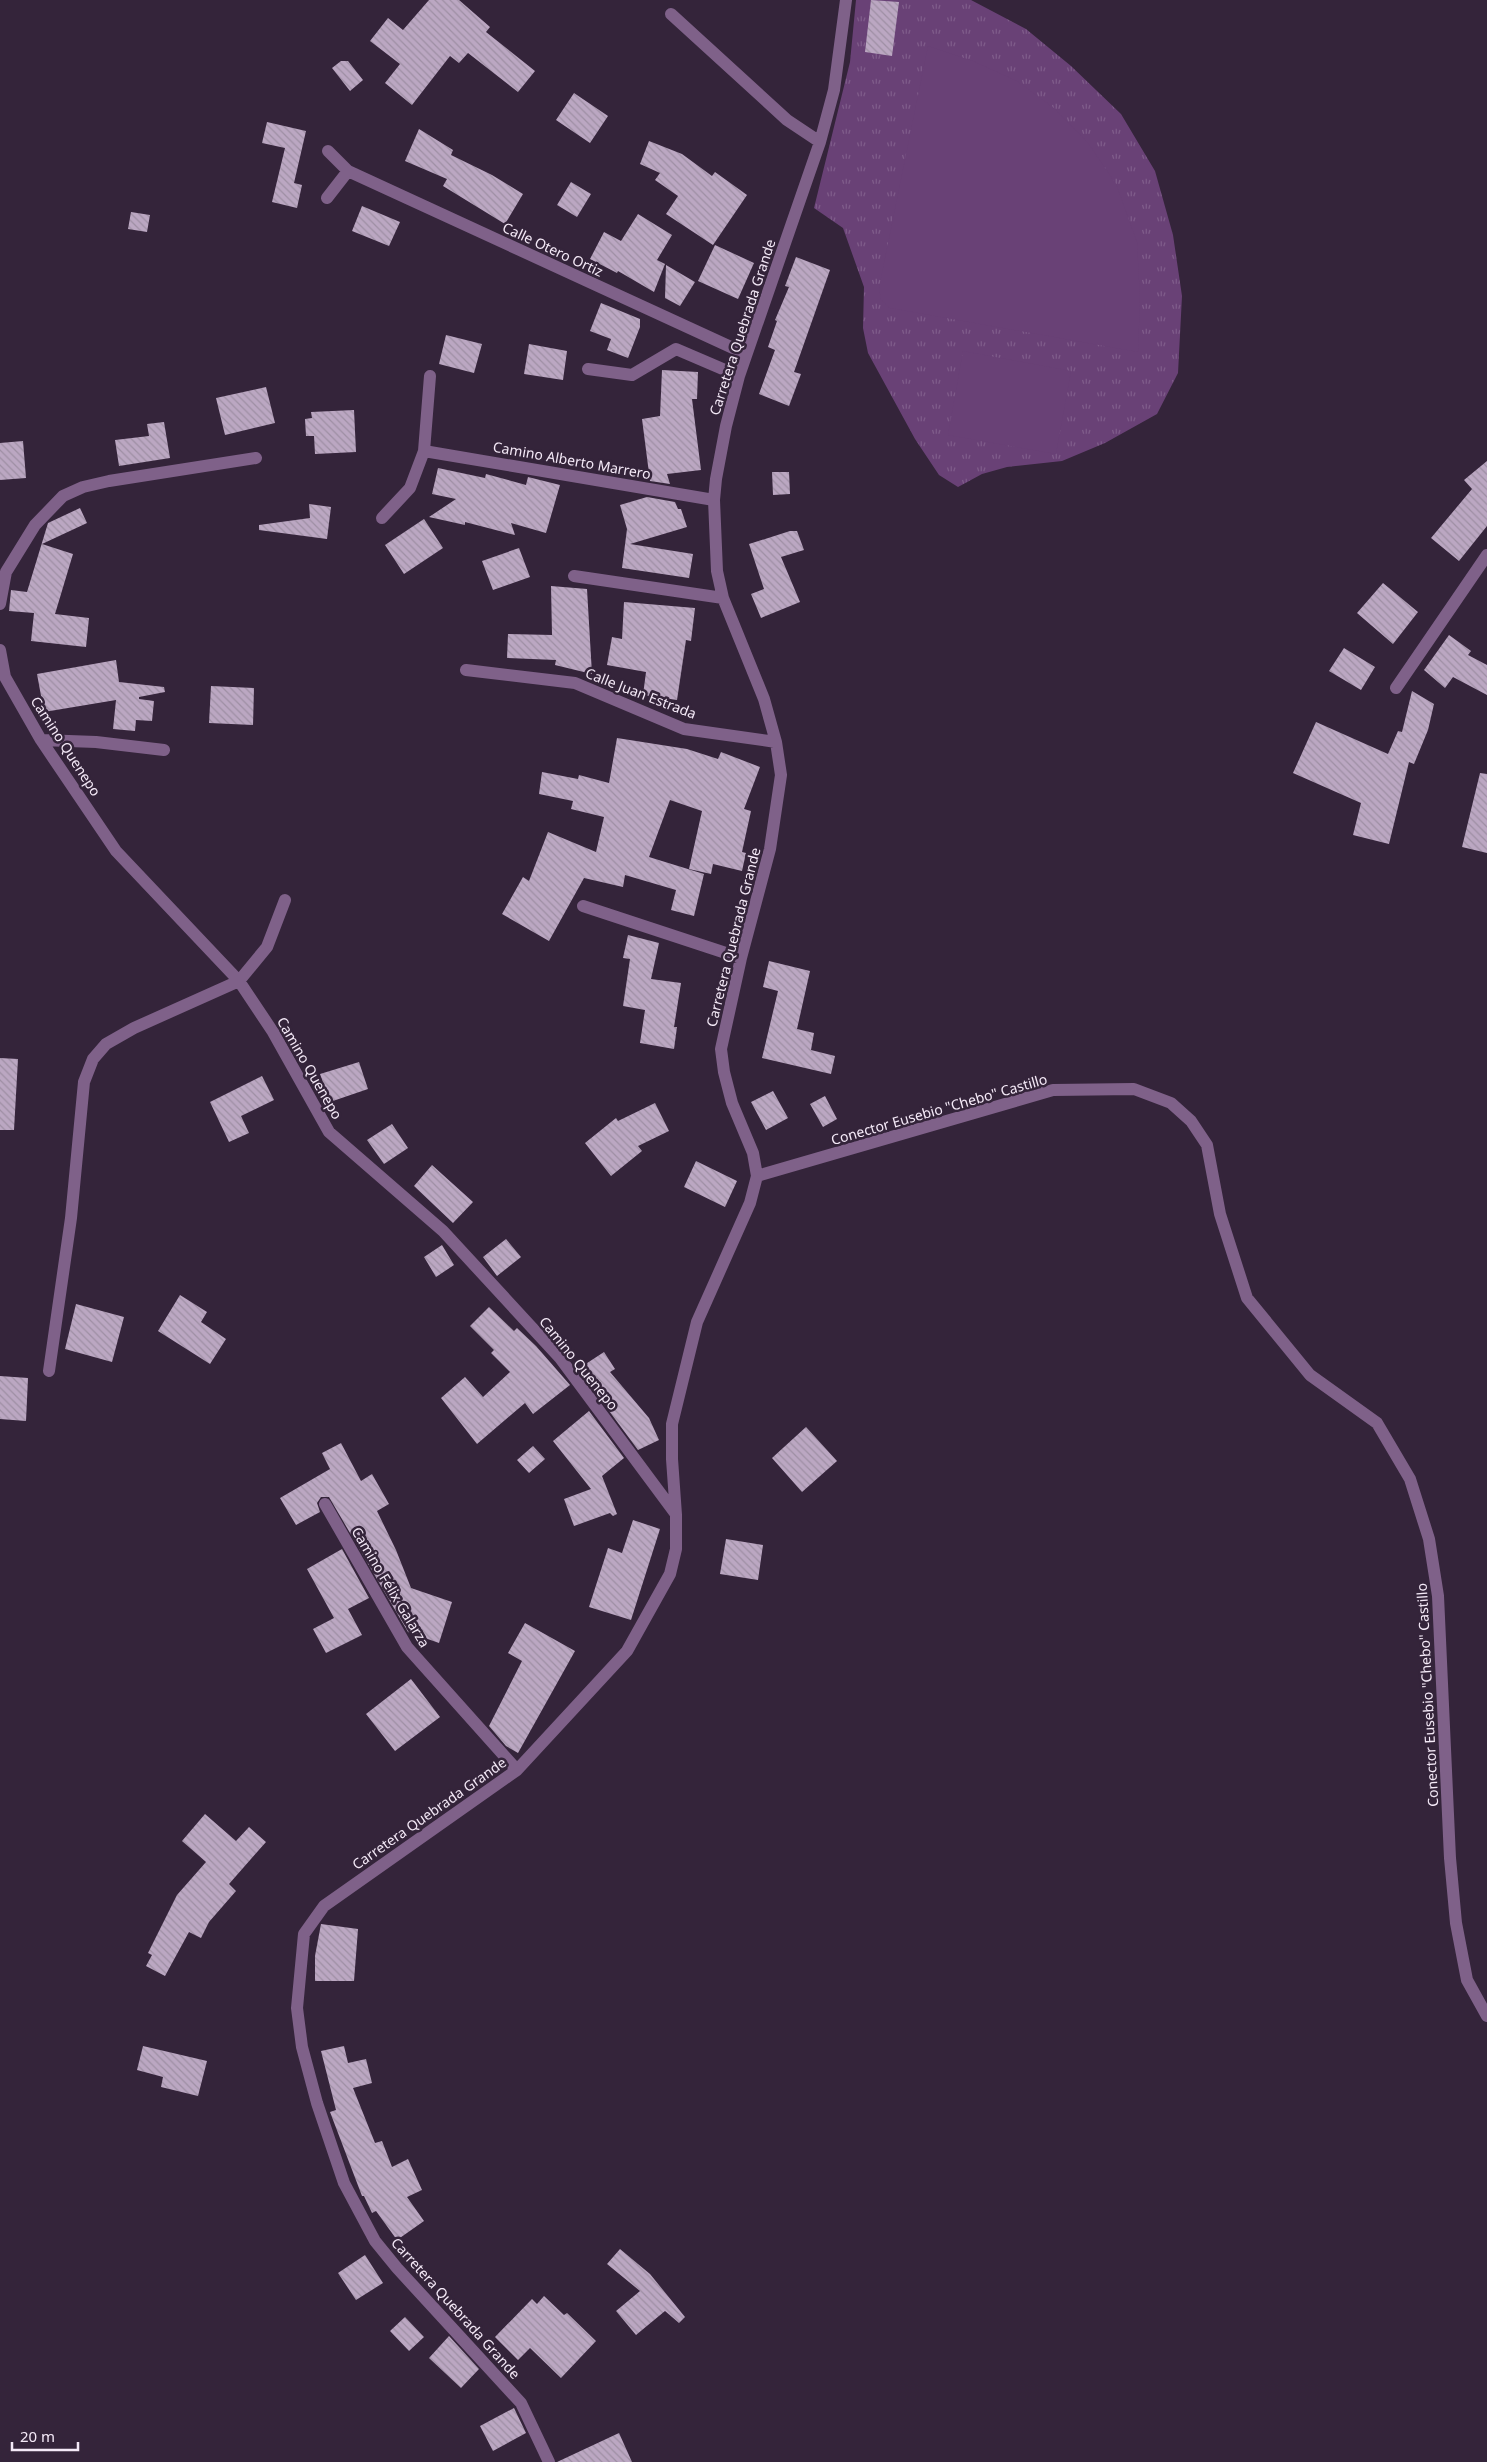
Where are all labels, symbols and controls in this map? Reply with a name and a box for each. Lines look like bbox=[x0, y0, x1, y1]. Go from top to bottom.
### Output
street label: Calle Otero Ortiz bbox=[500, 217, 607, 281]
street label: Carretera Quebrada Grande bbox=[705, 236, 780, 417]
street label: Camino Alberto Marrero bbox=[492, 437, 652, 483]
street label: Calle Juan Estrada bbox=[583, 663, 699, 723]
street label: Camino Quenepo bbox=[27, 692, 105, 800]
street label: Carretera Quebrada Grande bbox=[702, 845, 765, 1029]
street label: Camino Quenepo bbox=[273, 1013, 347, 1123]
street label: Conector Eusebio "Chebo" Castillo bbox=[829, 1069, 1049, 1149]
street label: Camino Quenepo bbox=[535, 1312, 623, 1414]
street label: Camino Félix Galarza bbox=[347, 1523, 435, 1651]
street label: Conector Eusebio "Chebo" Castillo bbox=[1412, 1583, 1442, 1807]
street label: Carretera Quebrada Grande bbox=[348, 1752, 510, 1874]
street label: Carretera Quebrada Grande bbox=[387, 2233, 525, 2383]
scale bar bbox=[12, 2420, 79, 2452]
text: 20 m bbox=[20, 2426, 55, 2446]

